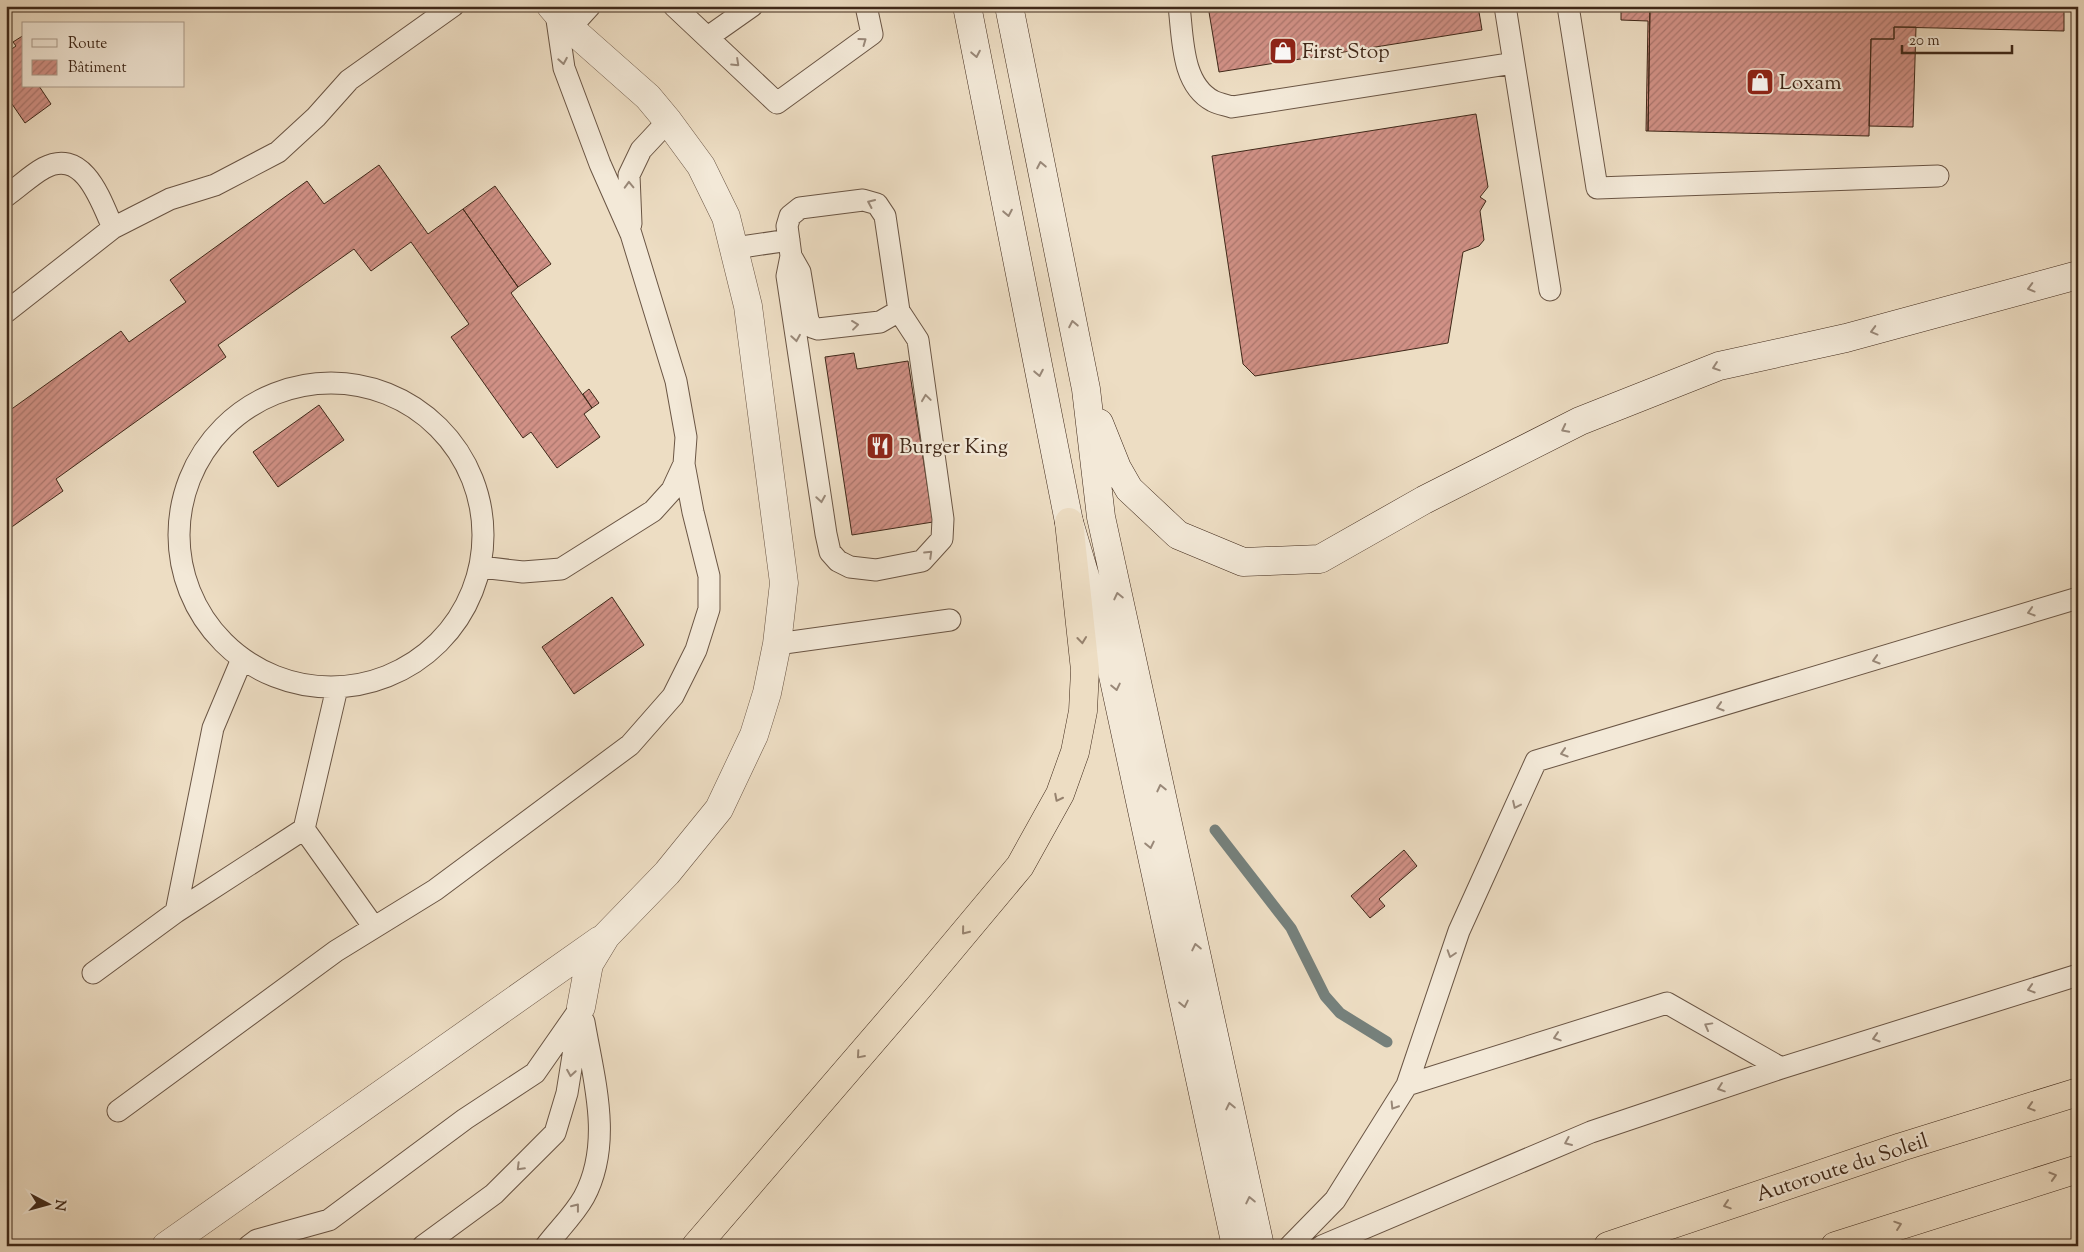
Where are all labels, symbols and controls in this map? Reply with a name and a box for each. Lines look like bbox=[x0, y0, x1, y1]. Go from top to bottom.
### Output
legend bbox=[22, 22, 185, 88]
scale bar bbox=[1902, 22, 2012, 54]
text: 20 m bbox=[1909, 31, 1940, 52]
text: Route bbox=[68, 34, 107, 55]
shop icon: First Stop bbox=[1268, 36, 1298, 66]
one-way arrow bbox=[857, 38, 867, 47]
place label: First Stop bbox=[1302, 38, 1390, 68]
one-way arrow bbox=[971, 50, 981, 58]
one-way arrow bbox=[557, 56, 567, 65]
one-way arrow bbox=[730, 57, 739, 66]
text: Bâtiment bbox=[68, 58, 127, 79]
shop icon: Loxam bbox=[1745, 67, 1775, 97]
place label: Loxam bbox=[1779, 69, 1842, 99]
one-way arrow bbox=[1036, 160, 1046, 169]
one-way arrow bbox=[624, 181, 635, 189]
one-way arrow bbox=[867, 199, 876, 210]
one-way arrow bbox=[1002, 209, 1012, 218]
one-way arrow bbox=[2026, 282, 2035, 293]
one-way arrow bbox=[851, 320, 859, 331]
one-way arrow bbox=[1068, 320, 1078, 329]
one-way arrow bbox=[1870, 325, 1878, 335]
one-way arrow bbox=[790, 335, 801, 343]
one-way arrow bbox=[1712, 361, 1720, 371]
one-way arrow bbox=[1033, 369, 1044, 377]
one-way arrow bbox=[922, 393, 932, 402]
one-way arrow bbox=[1562, 423, 1571, 433]
restaurant icon: Burger King bbox=[865, 431, 895, 461]
place label: Burger King bbox=[899, 433, 1008, 463]
one-way arrow bbox=[815, 495, 825, 503]
one-way arrow bbox=[924, 551, 933, 560]
one-way arrow bbox=[1113, 591, 1124, 600]
one-way arrow bbox=[2027, 607, 2036, 617]
one-way arrow bbox=[1076, 636, 1087, 644]
one-way arrow bbox=[1872, 654, 1880, 664]
one-way arrow bbox=[1110, 682, 1121, 691]
one-way arrow bbox=[1716, 701, 1725, 711]
one-way arrow bbox=[1561, 747, 1569, 757]
one-way arrow bbox=[1156, 784, 1167, 793]
one-way arrow bbox=[1054, 793, 1064, 802]
one-way arrow bbox=[1512, 800, 1523, 809]
one-way arrow bbox=[1144, 841, 1155, 850]
one-way arrow bbox=[962, 926, 971, 935]
one-way arrow bbox=[1191, 943, 1202, 951]
one-way arrow bbox=[1447, 949, 1457, 958]
one-way arrow bbox=[2028, 984, 2036, 994]
one-way arrow bbox=[1178, 1000, 1189, 1009]
one-way arrow bbox=[1705, 1023, 1714, 1033]
one-way arrow bbox=[1554, 1032, 1562, 1042]
one-way arrow bbox=[1872, 1032, 1881, 1042]
one-way arrow bbox=[857, 1050, 866, 1059]
one-way arrow bbox=[566, 1068, 576, 1077]
one-way arrow bbox=[1718, 1082, 1726, 1092]
one-way arrow bbox=[1391, 1100, 1401, 1109]
one-way arrow bbox=[1225, 1101, 1236, 1110]
one-way arrow bbox=[2028, 1101, 2036, 1111]
street label: Autoroute du Soleil bbox=[1753, 1127, 1933, 1211]
one-way arrow bbox=[1564, 1135, 1573, 1146]
one-way arrow bbox=[517, 1162, 526, 1171]
one-way arrow bbox=[2049, 1172, 2057, 1182]
north arrow bbox=[22, 1180, 72, 1230]
one-way arrow bbox=[1245, 1195, 1256, 1204]
text: N bbox=[48, 1199, 69, 1212]
one-way arrow bbox=[1723, 1199, 1731, 1209]
one-way arrow bbox=[570, 1203, 579, 1213]
one-way arrow bbox=[1893, 1220, 1902, 1230]

